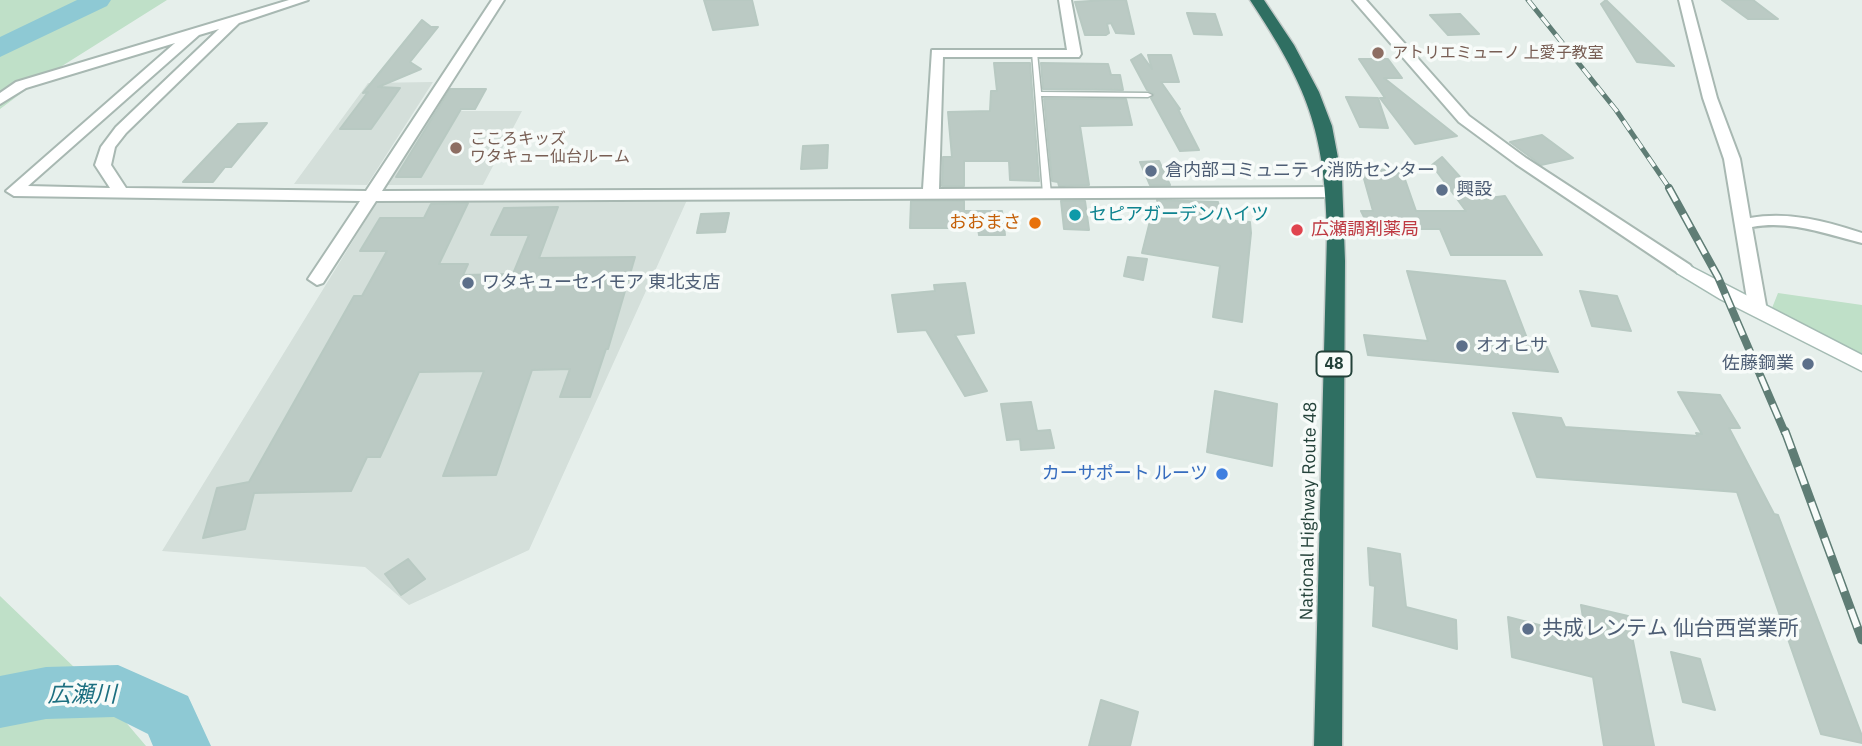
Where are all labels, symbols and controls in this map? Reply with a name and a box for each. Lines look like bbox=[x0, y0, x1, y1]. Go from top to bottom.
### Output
place label: アトリエミューノ 上愛子教室 bbox=[1392, 43, 1604, 63]
marker: アトリエミューノ 上愛子教室 bbox=[1370, 45, 1386, 61]
place label: こころキッズ ワタキュー仙台ルーム bbox=[470, 129, 630, 167]
marker: こころキッズ ワタキュー仙台ルーム bbox=[448, 140, 464, 156]
place label: 倉内部コミュニティ消防センター bbox=[1165, 160, 1435, 182]
marker: 倉内部コミュニティ消防センター bbox=[1143, 163, 1159, 179]
place label: 興設 bbox=[1456, 179, 1492, 201]
marker: 興設 bbox=[1434, 182, 1450, 198]
place label: セピアガーデンハイツ bbox=[1089, 204, 1269, 226]
marker: セピアガーデンハイツ bbox=[1067, 207, 1083, 223]
place label: おおまさ bbox=[949, 212, 1021, 234]
marker: おおまさ bbox=[1027, 215, 1043, 231]
place label: 広瀬調剤薬局 bbox=[1311, 219, 1419, 241]
marker: 広瀬調剤薬局 bbox=[1289, 222, 1305, 238]
place label: ワタキューセイモア 東北支店 bbox=[482, 272, 720, 294]
marker: ワタキューセイモア 東北支店 bbox=[460, 275, 476, 291]
place label: オオヒサ bbox=[1476, 335, 1548, 357]
marker: オオヒサ bbox=[1454, 338, 1470, 354]
road number: 48 bbox=[1316, 352, 1352, 376]
place label: 佐藤鋼業 bbox=[1722, 353, 1794, 375]
marker: 佐藤鋼業 bbox=[1800, 356, 1816, 372]
street label: National Highway Route 48 bbox=[1296, 401, 1322, 621]
place label: カーサポート ルーツ bbox=[1042, 463, 1208, 485]
marker: カーサポート ルーツ bbox=[1214, 466, 1230, 482]
place label: 共成レンテム 仙台西営業所 bbox=[1542, 616, 1799, 642]
marker: 共成レンテム 仙台西営業所 bbox=[1520, 621, 1536, 637]
water label: 広瀬川 bbox=[48, 681, 116, 709]

